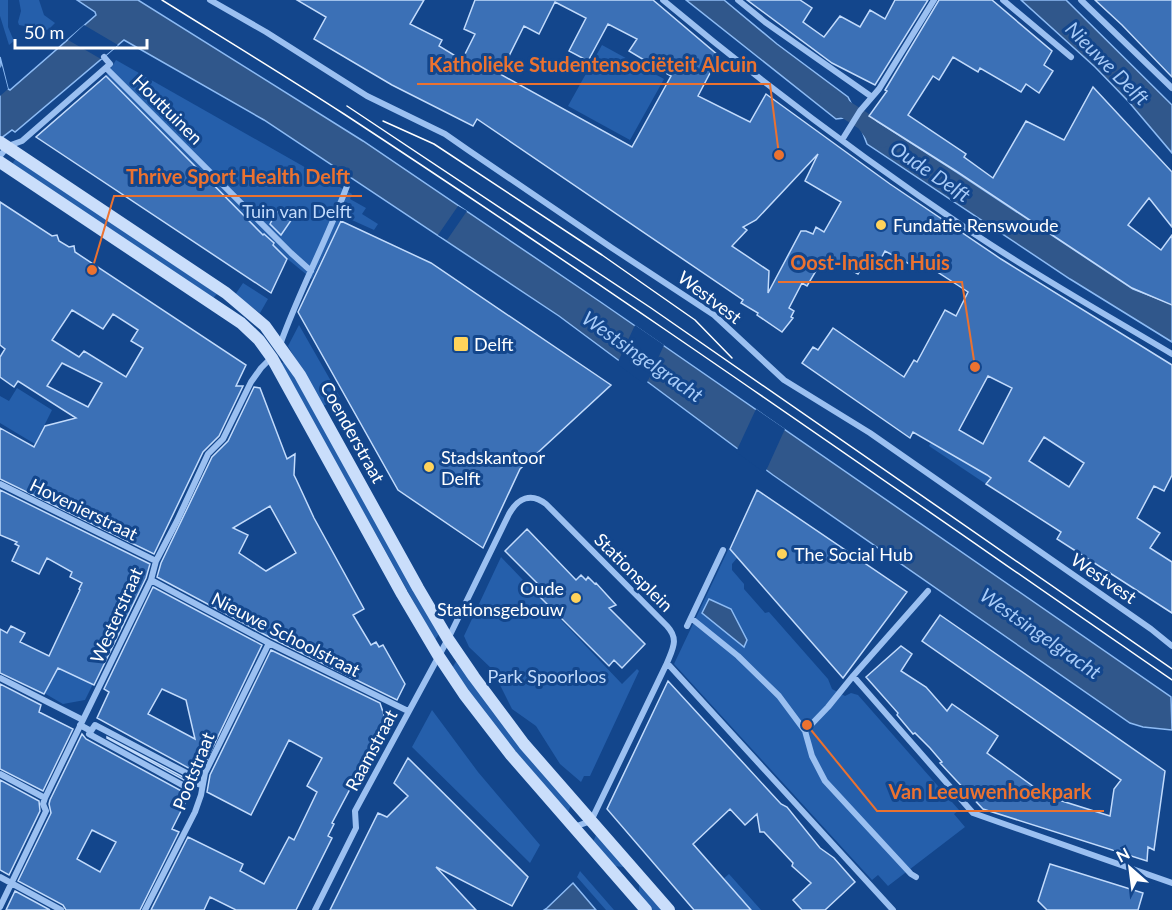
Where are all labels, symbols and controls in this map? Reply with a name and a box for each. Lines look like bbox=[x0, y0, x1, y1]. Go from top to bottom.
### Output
scale bar bbox=[15, 12, 147, 50]
water label: Nieuwe Delft bbox=[1061, 16, 1155, 110]
text: 50 m bbox=[24, 21, 64, 43]
callout: Katholieke Studentensociëteit Alcuin bbox=[417, 46, 770, 84]
text: Katholieke Studentensociëteit Alcuin bbox=[429, 52, 757, 76]
street label: Houttuinen bbox=[128, 69, 208, 149]
water label: Oude Delft bbox=[886, 135, 976, 207]
callout: Thrive Sport Health Delft bbox=[114, 158, 362, 196]
text: Thrive Sport Health Delft bbox=[126, 164, 351, 188]
park label: Tuin van Delft bbox=[242, 200, 352, 222]
place label: Fundatie Renswoude bbox=[893, 214, 1059, 236]
marker: Fundatie Renswoude bbox=[874, 218, 888, 232]
callout: Oost-Indisch Huis bbox=[778, 244, 962, 282]
text: Oost-Indisch Huis bbox=[790, 250, 950, 274]
street label: Westvest bbox=[674, 266, 747, 328]
water label: Westsingelgracht bbox=[578, 305, 708, 407]
place label: Delft bbox=[474, 333, 514, 355]
marker: Delft bbox=[452, 335, 470, 353]
street label: Coenderstraat bbox=[316, 377, 390, 487]
place label: Stadskantoor Delft bbox=[441, 446, 545, 489]
marker: Stadskantoor Delft bbox=[422, 460, 436, 474]
street label: Hovenierstraat bbox=[27, 473, 142, 545]
street label: Stationsplein bbox=[590, 528, 678, 616]
place label: The Social Hub bbox=[794, 543, 913, 565]
marker: The Social Hub bbox=[775, 547, 789, 561]
street label: Westvest bbox=[1067, 548, 1141, 608]
street label: Westerstraat bbox=[85, 563, 147, 666]
place label: Oude Stationsgebouw bbox=[437, 577, 564, 620]
water label: Westsingelgracht bbox=[976, 582, 1106, 684]
street label: Nieuwe Schoolstraat bbox=[208, 587, 364, 681]
marker: Oude Stationsgebouw bbox=[569, 591, 583, 605]
park label: Park Spoorloos bbox=[488, 665, 607, 687]
street label: Raamstraat bbox=[340, 705, 402, 794]
street label: Pootstraat bbox=[167, 728, 219, 813]
callout: Van Leeuwenhoekpark bbox=[877, 773, 1104, 811]
text: Van Leeuwenhoekpark bbox=[888, 779, 1092, 803]
north arrow bbox=[1100, 838, 1160, 898]
text: N bbox=[1113, 843, 1133, 866]

